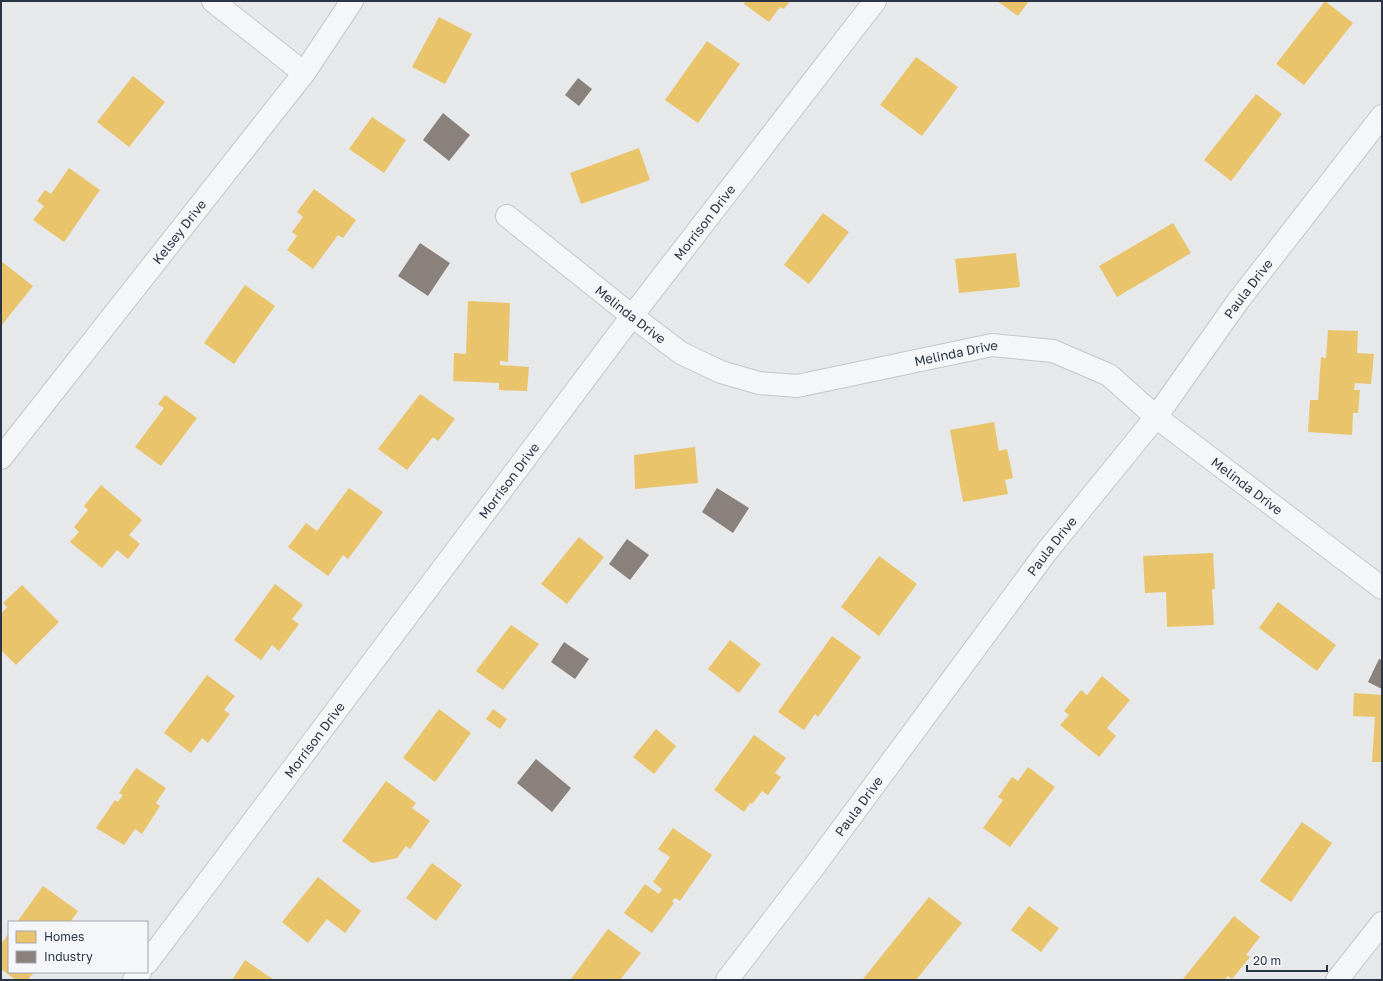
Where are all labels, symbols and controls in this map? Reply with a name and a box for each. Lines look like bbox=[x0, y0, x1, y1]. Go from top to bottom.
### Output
street label: Morrison Drive bbox=[670, 181, 738, 263]
street label: Kelsey Drive bbox=[149, 196, 209, 267]
street label: Paula Drive bbox=[1220, 256, 1276, 321]
street label: Melinda Drive bbox=[592, 282, 669, 347]
street label: Melinda Drive bbox=[913, 337, 999, 369]
street label: Morrison Drive bbox=[475, 439, 542, 522]
street label: Melinda Drive bbox=[1208, 454, 1286, 518]
street label: Paula Drive bbox=[1024, 513, 1080, 579]
street label: Morrison Drive bbox=[281, 699, 348, 781]
street label: Paula Drive bbox=[831, 773, 886, 839]
legend bbox=[8, 921, 148, 973]
text: Homes bbox=[44, 929, 84, 944]
scale bar bbox=[1247, 947, 1327, 973]
text: Industry bbox=[44, 949, 93, 964]
text: 20 m bbox=[1253, 953, 1281, 968]

